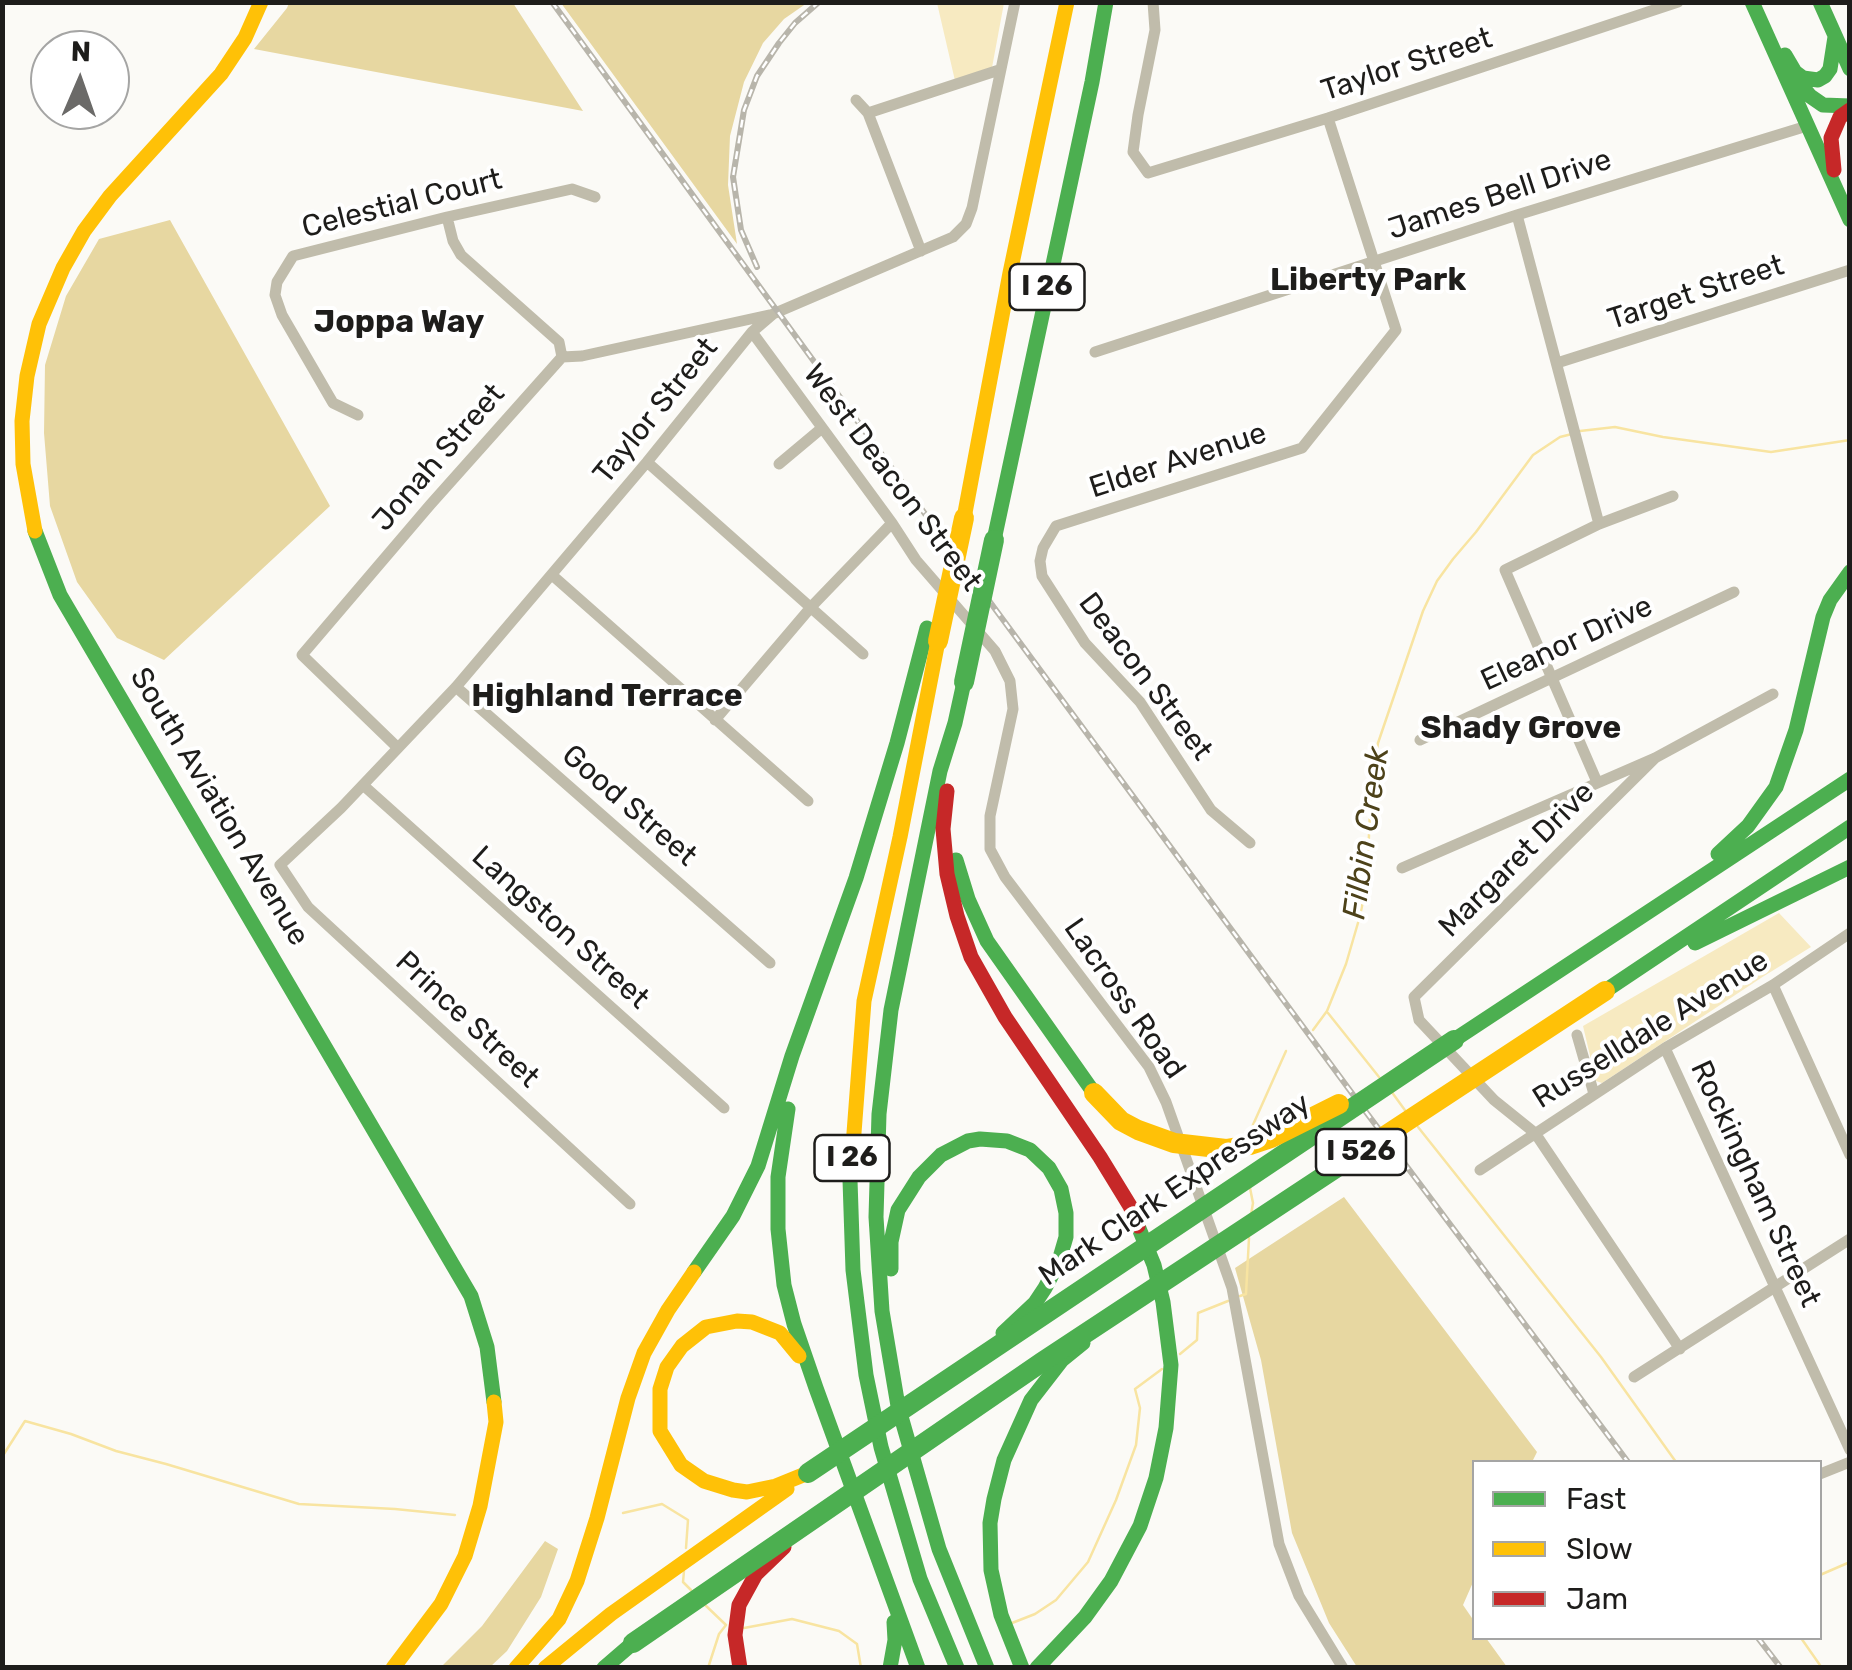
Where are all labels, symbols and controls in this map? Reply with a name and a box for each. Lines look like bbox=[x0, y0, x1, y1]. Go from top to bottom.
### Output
street label: Taylor Street bbox=[1317, 20, 1497, 110]
north arrow bbox=[30, 30, 130, 130]
text: N bbox=[70, 35, 92, 68]
street label: James Bell Drive bbox=[1384, 142, 1616, 248]
street label: Celestial Court bbox=[298, 162, 506, 246]
street label: Target Street bbox=[1604, 248, 1788, 338]
district label: Liberty Park bbox=[1270, 262, 1466, 300]
road number: I 26 bbox=[1010, 264, 1084, 310]
district label: Joppa Way bbox=[314, 304, 484, 342]
street label: Taylor Street bbox=[586, 331, 726, 491]
street label: West Deacon Street bbox=[795, 358, 989, 598]
street label: Jonah Street bbox=[365, 377, 513, 539]
street label: Elder Avenue bbox=[1085, 415, 1271, 507]
street label: Deacon Street bbox=[1070, 586, 1220, 768]
street label: Eleanor Drive bbox=[1475, 589, 1659, 699]
street label: South Aviation Avenue bbox=[122, 662, 316, 952]
district label: Highland Terrace bbox=[471, 678, 743, 716]
district label: Shady Grove bbox=[1421, 710, 1621, 748]
street label: Good Street bbox=[554, 738, 704, 874]
water label: Filbin Creek bbox=[1336, 744, 1398, 922]
street label: Margaret Drive bbox=[1432, 775, 1602, 945]
street label: Langston Street bbox=[464, 839, 656, 1017]
street label: Lacross Road bbox=[1056, 912, 1192, 1086]
street label: Russelldale Avenue bbox=[1527, 943, 1775, 1117]
street label: Prince Street bbox=[388, 944, 546, 1096]
street label: Rockingham Street bbox=[1682, 1055, 1828, 1313]
street label: Mark Clark Expressway bbox=[1033, 1086, 1317, 1294]
road number: I 526 bbox=[1316, 1129, 1406, 1175]
road number: I 26 bbox=[814, 1135, 890, 1181]
legend bbox=[1472, 1460, 1822, 1640]
text: Fast bbox=[1566, 1481, 1626, 1517]
text: Slow bbox=[1566, 1531, 1633, 1567]
text: Jam bbox=[1566, 1581, 1628, 1617]

